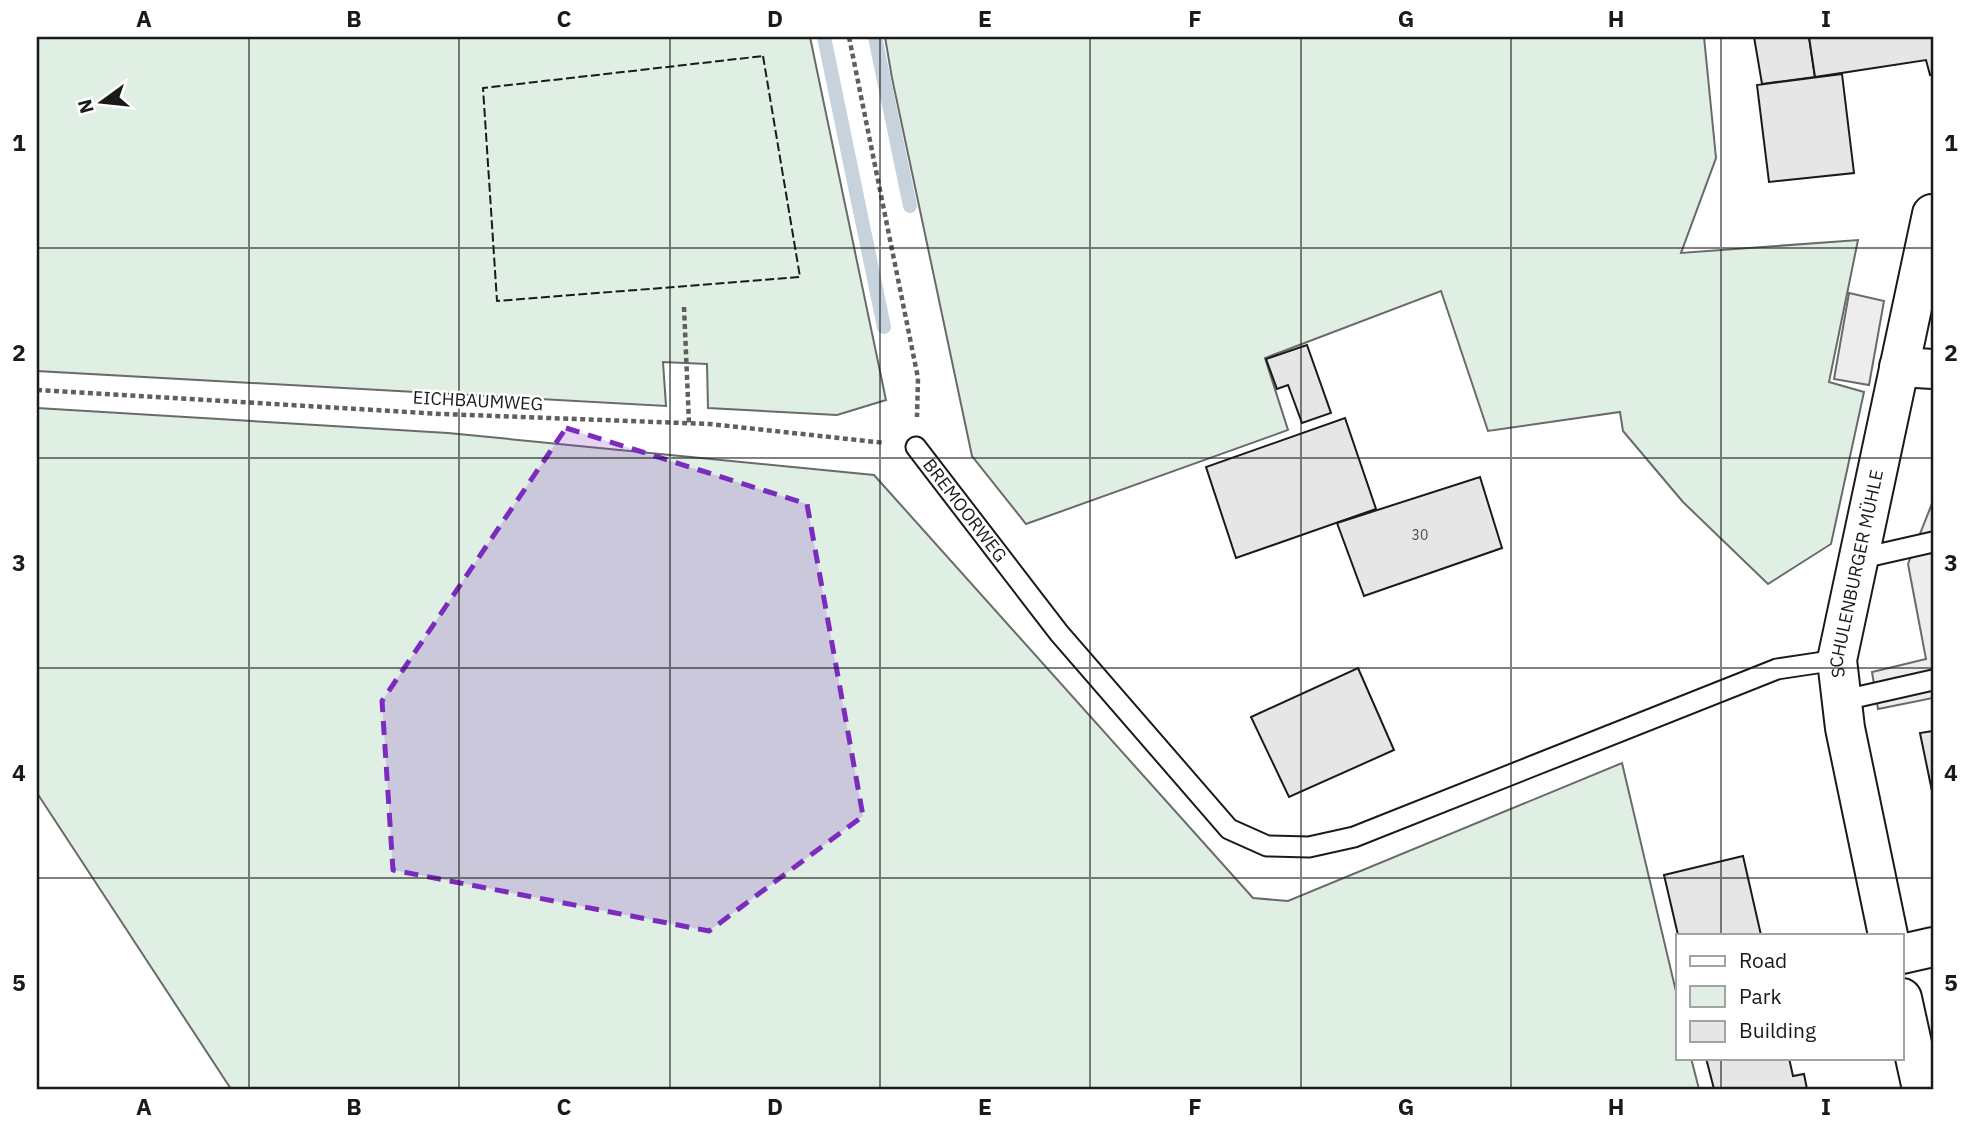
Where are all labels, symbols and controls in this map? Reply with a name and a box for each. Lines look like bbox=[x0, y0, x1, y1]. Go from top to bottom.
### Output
text: A bbox=[136, 3, 152, 33]
text: B bbox=[346, 3, 362, 33]
text: C bbox=[557, 3, 572, 33]
text: D bbox=[767, 3, 783, 33]
text: E bbox=[978, 3, 992, 33]
text: F bbox=[1188, 3, 1202, 33]
text: G bbox=[1398, 3, 1414, 33]
text: H bbox=[1608, 3, 1624, 33]
text: I bbox=[1821, 3, 1831, 33]
north arrow bbox=[66, 66, 136, 136]
text: N bbox=[72, 97, 99, 116]
text: 1 bbox=[12, 127, 26, 157]
text: 1 bbox=[1944, 127, 1958, 157]
text: 2 bbox=[12, 337, 26, 367]
text: 2 bbox=[1944, 337, 1958, 367]
street label: EICHBAUMWEG bbox=[412, 386, 544, 415]
street label: BREMOORWEG bbox=[918, 454, 1012, 566]
street label: SCHULENBURGER MÜHLE bbox=[1825, 468, 1888, 679]
house number: 30 bbox=[1412, 526, 1428, 544]
text: 3 bbox=[12, 547, 26, 577]
text: 3 bbox=[1944, 547, 1958, 577]
text: 4 bbox=[12, 757, 26, 787]
text: 4 bbox=[1944, 757, 1958, 787]
legend bbox=[1676, 934, 1904, 1060]
text: Road bbox=[1739, 946, 1787, 974]
text: 5 bbox=[12, 967, 26, 997]
text: 5 bbox=[1944, 967, 1958, 997]
text: Park bbox=[1739, 982, 1782, 1010]
text: Building bbox=[1739, 1016, 1816, 1044]
text: A bbox=[136, 1091, 152, 1121]
text: B bbox=[346, 1091, 362, 1121]
text: C bbox=[557, 1091, 572, 1121]
text: D bbox=[767, 1091, 783, 1121]
text: E bbox=[978, 1091, 992, 1121]
text: F bbox=[1188, 1091, 1202, 1121]
text: G bbox=[1398, 1091, 1414, 1121]
text: H bbox=[1608, 1091, 1624, 1121]
text: I bbox=[1821, 1091, 1831, 1121]

